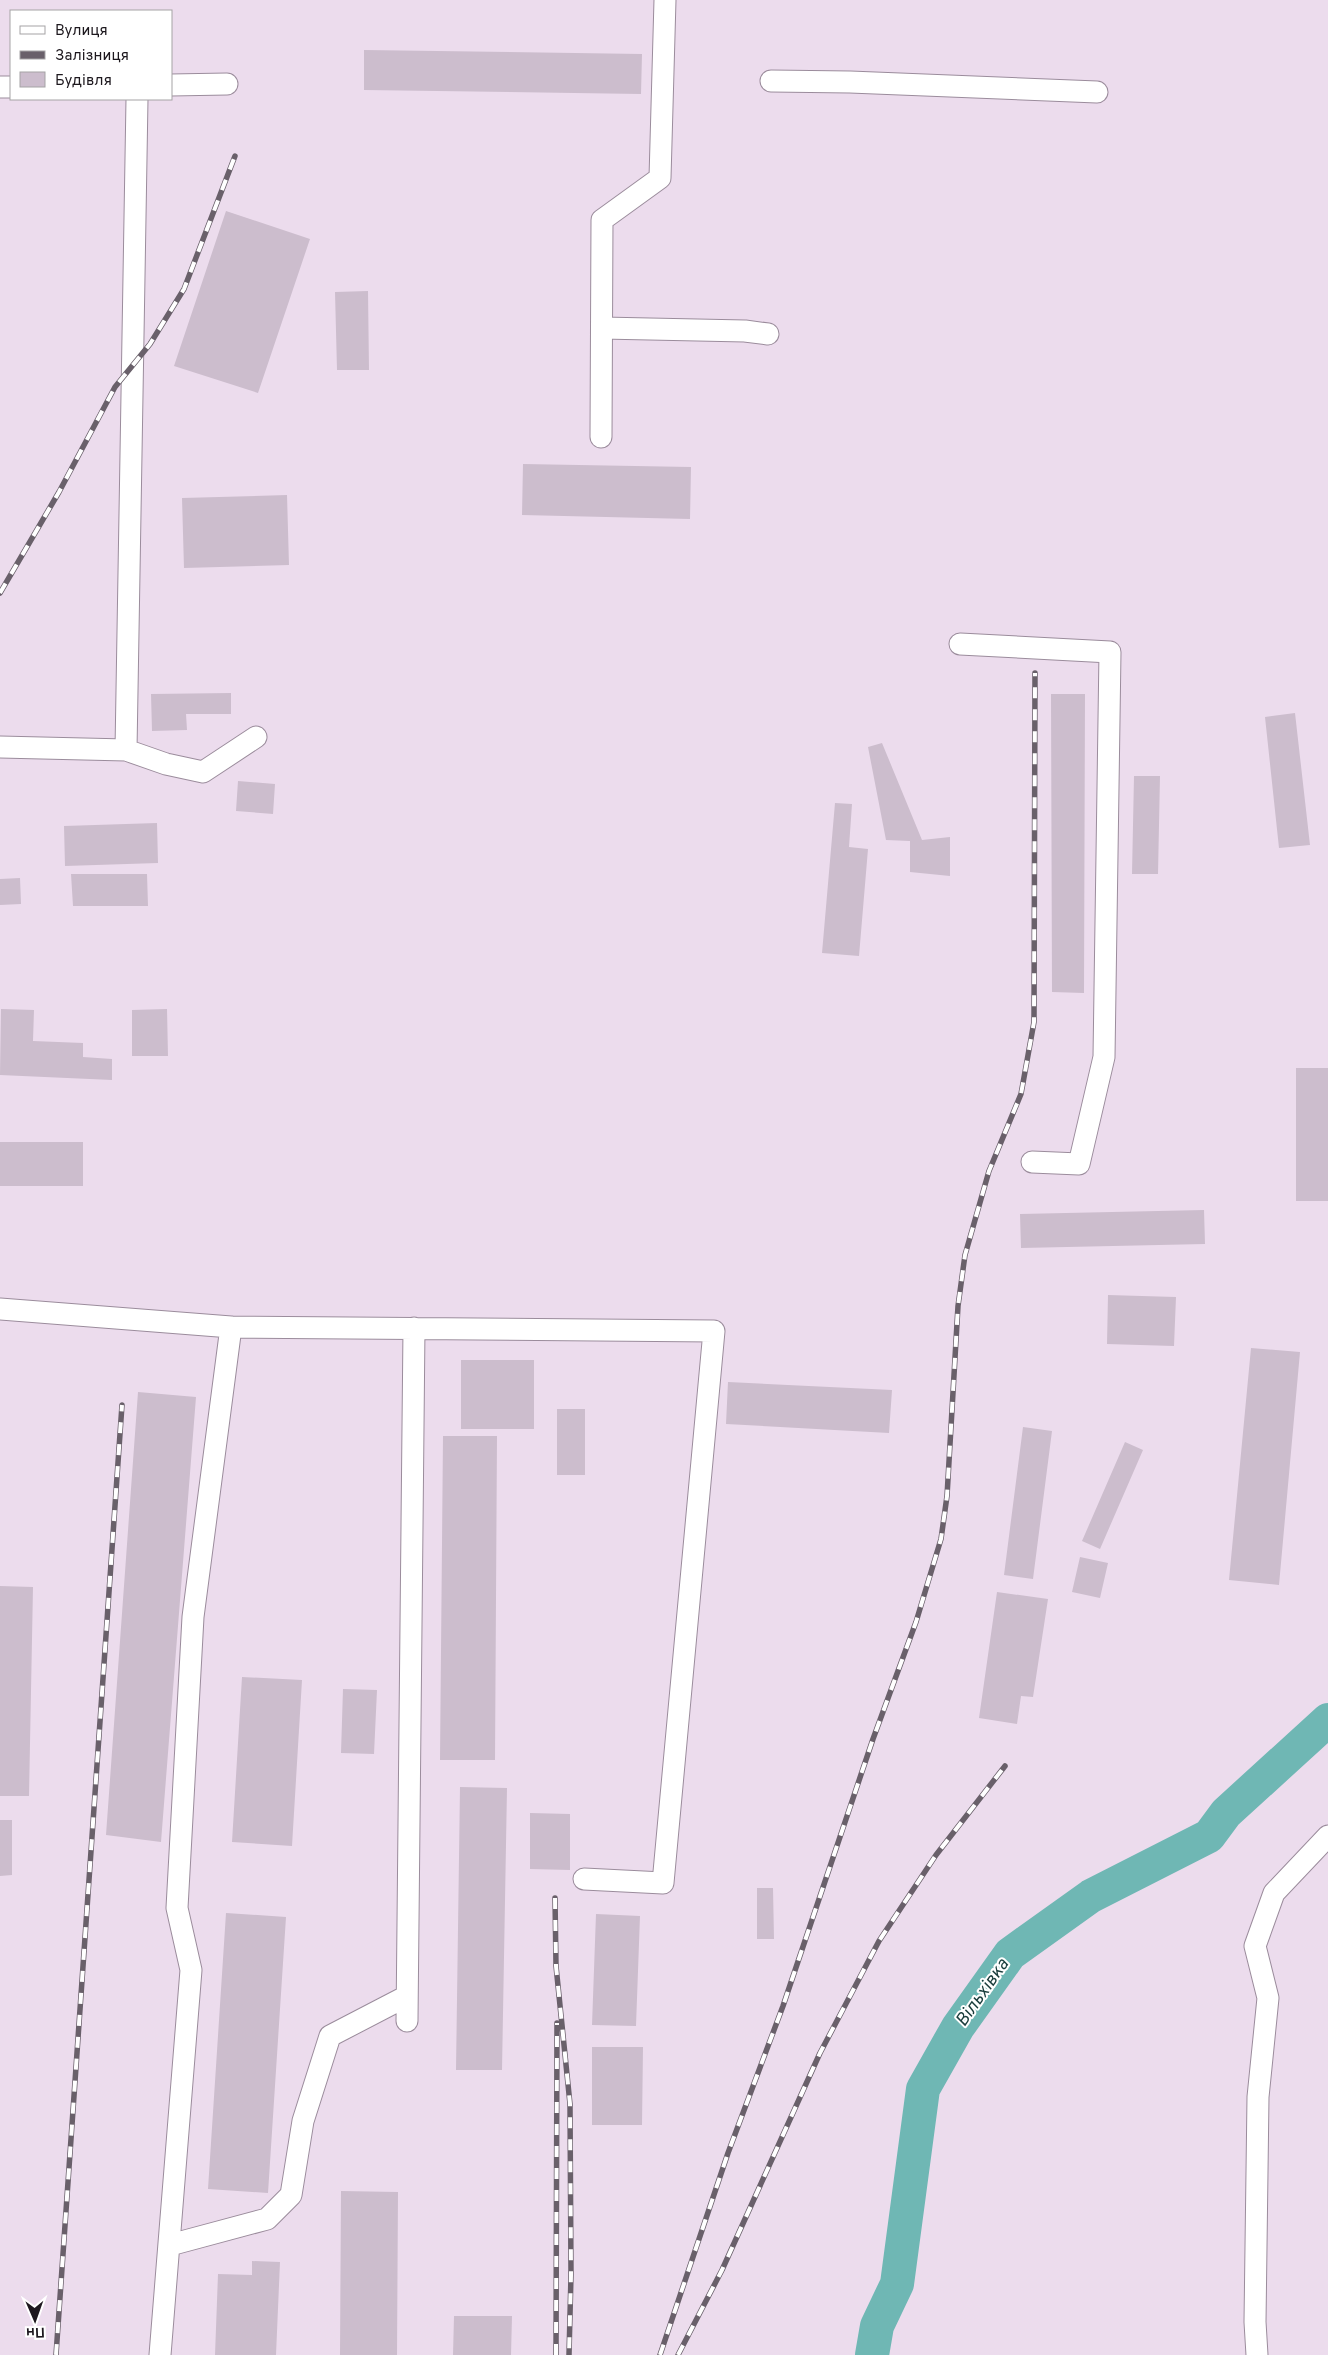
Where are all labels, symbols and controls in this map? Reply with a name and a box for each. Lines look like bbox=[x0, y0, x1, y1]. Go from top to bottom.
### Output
legend bbox=[10, 10, 172, 100]
text: Вулиця bbox=[55, 22, 108, 41]
text: Залізниця bbox=[55, 47, 129, 66]
text: Будівля bbox=[55, 72, 112, 91]
water label: Вільхівка bbox=[951, 1954, 1015, 2032]
north arrow bbox=[10, 2295, 60, 2345]
text: Пн bbox=[26, 2323, 45, 2340]

